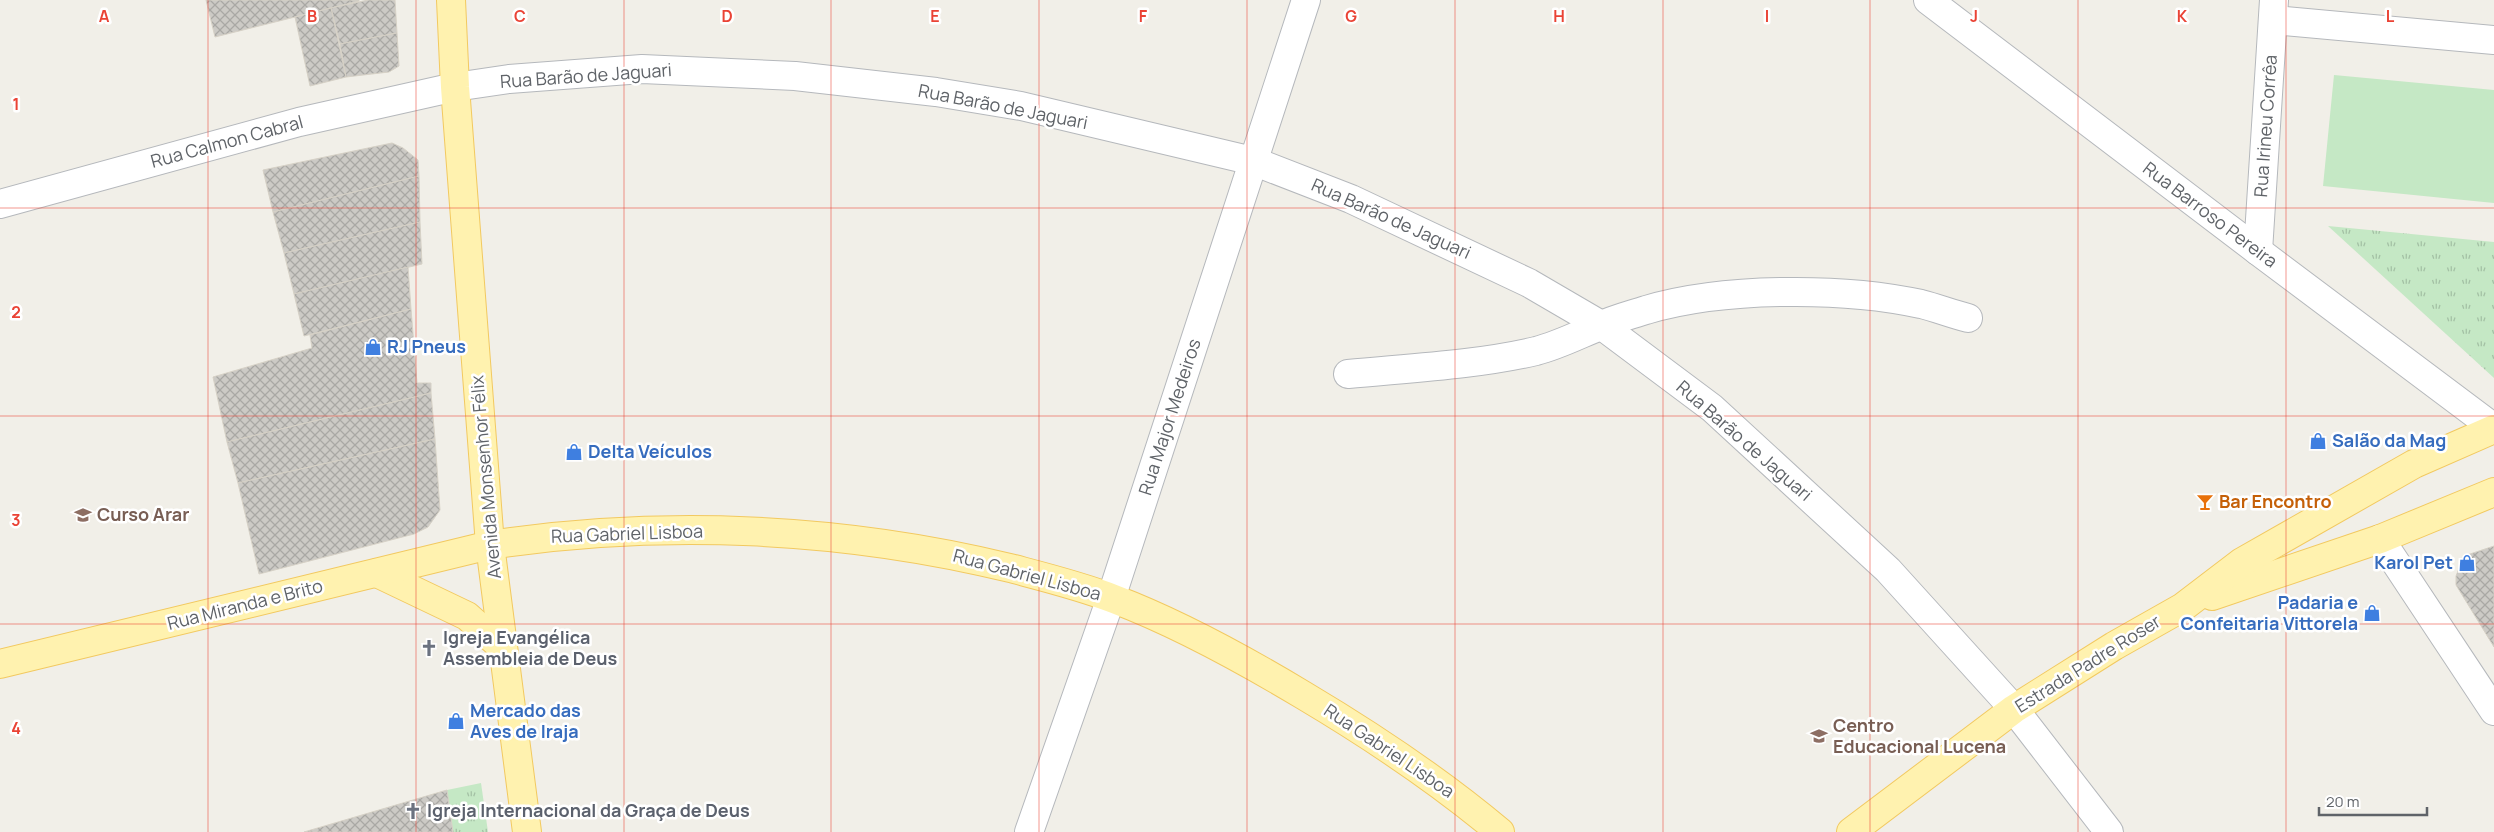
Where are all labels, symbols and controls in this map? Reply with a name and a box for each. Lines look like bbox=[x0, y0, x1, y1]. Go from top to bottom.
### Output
text: A bbox=[99, 5, 110, 27]
text: B bbox=[307, 5, 317, 27]
text: C bbox=[514, 5, 526, 27]
text: D bbox=[721, 5, 733, 27]
text: E bbox=[930, 5, 940, 27]
text: F bbox=[1139, 5, 1148, 27]
text: G bbox=[1345, 5, 1357, 27]
text: H bbox=[1553, 5, 1565, 27]
text: I bbox=[1765, 5, 1769, 27]
text: J bbox=[1970, 5, 1978, 27]
text: K bbox=[2177, 5, 2188, 27]
text: L bbox=[2386, 5, 2395, 27]
street label: Rua Irineu Corrêa bbox=[2248, 54, 2282, 198]
street label: Rua Barão de Jaguari bbox=[499, 57, 673, 93]
street label: Rua Barão de Jaguari bbox=[916, 78, 1090, 134]
text: 1 bbox=[12, 93, 20, 115]
street label: Rua Calmon Cabral bbox=[148, 109, 306, 173]
street label: Rua Barroso Pereira bbox=[2139, 156, 2283, 273]
street label: Rua Barão de Jaguari bbox=[1308, 172, 1475, 264]
text: 2 bbox=[11, 301, 21, 323]
place label: RJ Pneus bbox=[387, 334, 466, 358]
street label: Rua Major Medeiros bbox=[1132, 335, 1206, 498]
shop icon: RJ Pneus bbox=[363, 337, 383, 357]
street label: Avenida Monsenhor Félix bbox=[464, 374, 506, 580]
street label: Rua Barão de Jaguari bbox=[1672, 375, 1818, 506]
place label: Salão da Mag bbox=[2332, 428, 2446, 452]
shop icon: Salão da Mag bbox=[2308, 431, 2328, 451]
place label: Delta Veículos bbox=[588, 439, 712, 463]
shop icon: Delta Veículos bbox=[564, 442, 584, 462]
place label: Bar Encontro bbox=[2219, 489, 2332, 513]
bar icon: Bar Encontro bbox=[2195, 492, 2215, 512]
place label: Curso Arar bbox=[97, 502, 189, 526]
school or university icon: Curso Arar bbox=[73, 505, 93, 525]
text: 3 bbox=[11, 509, 21, 531]
street label: Rua Gabriel Lisboa bbox=[551, 518, 703, 548]
street label: Rua Gabriel Lisboa bbox=[951, 543, 1104, 605]
place label: Karol Pet bbox=[2374, 550, 2453, 574]
shop icon: Karol Pet bbox=[2457, 553, 2477, 573]
street label: Rua Miranda e Brito bbox=[165, 573, 325, 635]
place label: Padaria e Confeitaria Vittorela bbox=[2181, 590, 2358, 635]
shop icon: Padaria e Confeitaria Vittorela bbox=[2362, 603, 2382, 623]
street label: Estrada Padre Roser bbox=[2010, 608, 2165, 718]
place label: Igreja Evangélica Assembleia de Deus bbox=[443, 625, 618, 670]
church icon: Igreja Evangélica Assembleia de Deus bbox=[419, 638, 439, 658]
place label: Mercado das Aves de Iraja bbox=[470, 698, 581, 743]
street label: Rua Gabriel Lisboa bbox=[1320, 698, 1459, 803]
shop icon: Mercado das Aves de Iraja bbox=[446, 711, 466, 731]
place label: Centro Educacional Lucena bbox=[1833, 713, 2006, 758]
text: 4 bbox=[11, 717, 21, 739]
school or university icon: Centro Educacional Lucena bbox=[1809, 726, 1829, 746]
scale bar bbox=[2319, 784, 2426, 816]
text: 20 m bbox=[2326, 791, 2359, 812]
place label: Igreja Internacional da Graça de Deus bbox=[427, 798, 750, 822]
church icon: Igreja Internacional da Graça de Deus bbox=[403, 801, 423, 821]

